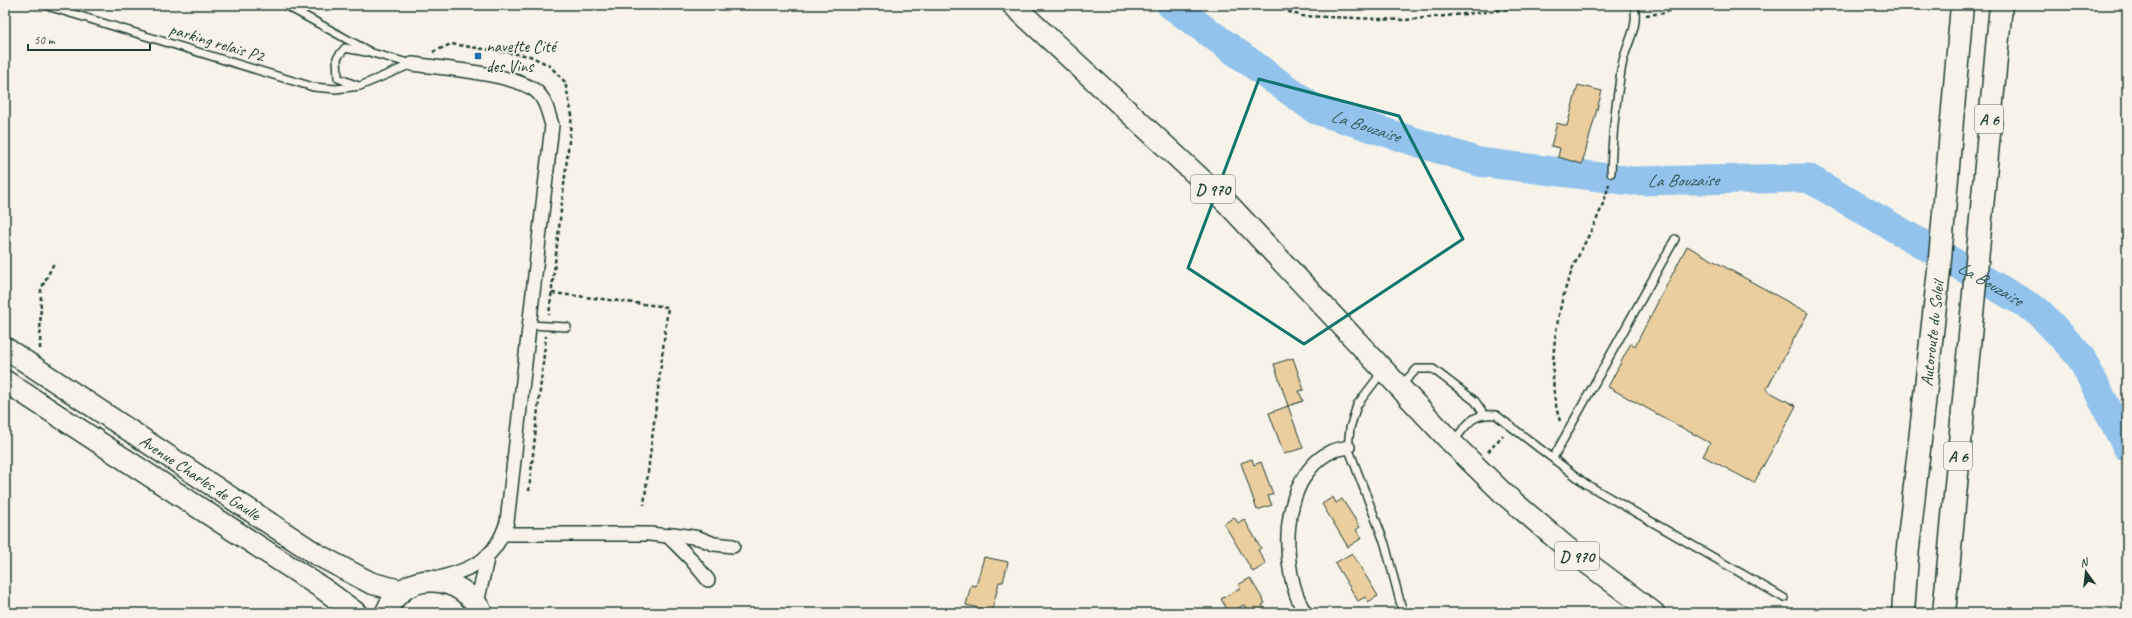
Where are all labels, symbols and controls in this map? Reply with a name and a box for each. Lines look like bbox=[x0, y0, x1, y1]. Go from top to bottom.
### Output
street label: parking relais P2 bbox=[167, 18, 268, 67]
scale bar bbox=[28, 26, 150, 52]
text: 50 m bbox=[34, 32, 56, 48]
place label: navette Cité des Vins bbox=[486, 36, 558, 77]
marker: navette Cité des Vins bbox=[473, 51, 483, 61]
water label: La Bouzaise bbox=[1328, 105, 1406, 148]
road number: A 6 bbox=[1975, 105, 2003, 133]
water label: La Bouzaise bbox=[1647, 168, 1722, 192]
road number: D 970 bbox=[1191, 175, 1235, 203]
water label: La Bouzaise bbox=[1954, 256, 2029, 312]
street label: Autoroute du Soleil bbox=[1916, 277, 1949, 387]
street label: Avenue Charles de Gaulle bbox=[135, 430, 265, 526]
road number: A 6 bbox=[1944, 442, 1972, 470]
road number: D 970 bbox=[1555, 542, 1599, 570]
north arrow bbox=[2066, 552, 2106, 592]
text: N bbox=[2078, 554, 2091, 570]

